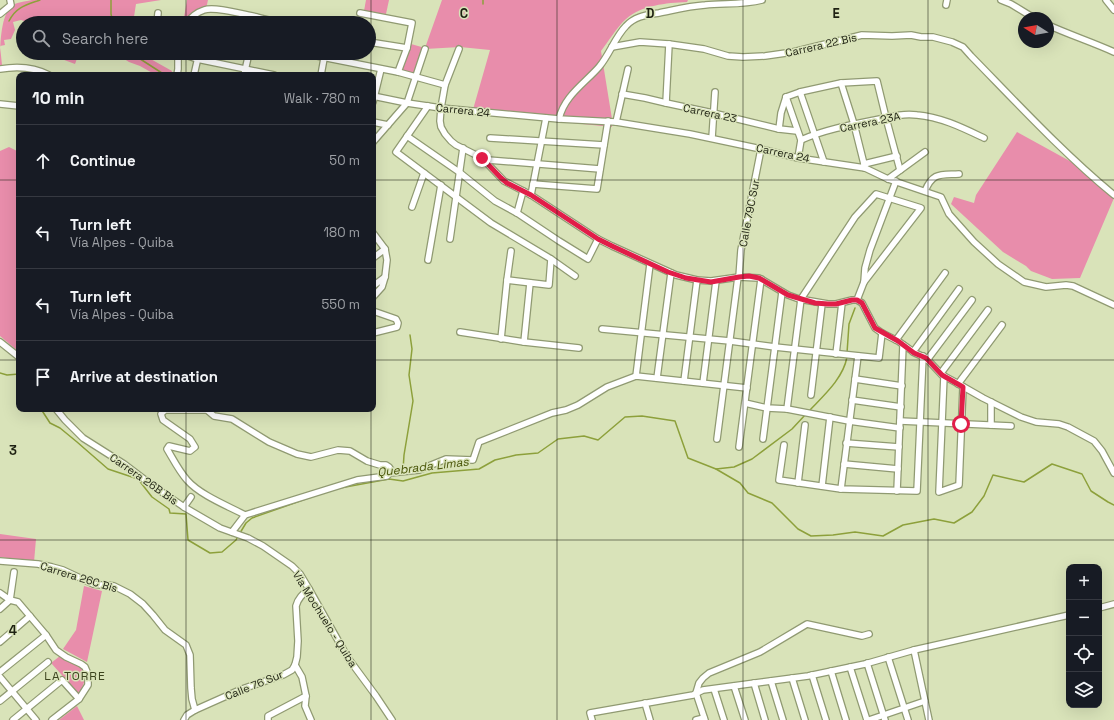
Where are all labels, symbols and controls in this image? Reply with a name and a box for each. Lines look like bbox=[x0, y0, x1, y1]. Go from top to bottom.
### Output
text: C bbox=[460, 5, 468, 22]
text: D bbox=[646, 5, 655, 22]
text: E bbox=[832, 5, 840, 22]
north arrow bbox=[1018, 12, 1054, 48]
search box bbox=[16, 16, 376, 60]
icon: search bbox=[30, 27, 52, 49]
text: Search here bbox=[62, 29, 148, 48]
street label: Carrera 22 Bis bbox=[784, 30, 858, 60]
text: 10 min bbox=[32, 87, 85, 109]
text: Walk · 780 m bbox=[284, 90, 360, 107]
street label: Carrera 24 bbox=[435, 100, 491, 120]
street label: Carrera 23 bbox=[682, 101, 738, 126]
street label: Carrera 23A bbox=[839, 109, 901, 135]
street label: Carrera 24 bbox=[755, 141, 811, 166]
route end bbox=[473, 149, 491, 167]
icon: ahead bbox=[32, 150, 54, 172]
text: Continue bbox=[70, 151, 136, 170]
text: 50 m bbox=[329, 152, 360, 169]
street label: Calle 79C Sur bbox=[736, 178, 762, 248]
text: Turn left bbox=[70, 215, 132, 234]
icon: left bbox=[32, 222, 54, 244]
text: 180 m bbox=[324, 224, 360, 241]
text: Vía Alpes - Quiba bbox=[70, 234, 174, 251]
text: Turn left bbox=[70, 287, 132, 306]
icon: left bbox=[32, 294, 54, 316]
text: 550 m bbox=[322, 296, 360, 313]
text: Vía Alpes - Quiba bbox=[70, 306, 174, 323]
icon: arrive bbox=[32, 366, 54, 388]
text: Arrive at destination bbox=[70, 367, 218, 386]
route start bbox=[952, 415, 970, 433]
text: 3 bbox=[9, 442, 17, 459]
street label: Carrera 26B Bis bbox=[107, 450, 181, 508]
water label: Quebrada Limas bbox=[376, 453, 470, 481]
street label: Carrera 26C Bis bbox=[39, 559, 120, 595]
map controls bbox=[1066, 564, 1102, 708]
button: + bbox=[1066, 564, 1102, 600]
street label: Vía Mochuelo - Quiba bbox=[290, 568, 361, 670]
button: − bbox=[1066, 600, 1102, 636]
text: 4 bbox=[9, 622, 17, 639]
button: locate bbox=[1066, 636, 1102, 672]
street label: Calle 76 Sur bbox=[223, 667, 285, 703]
district label: LA TORRE bbox=[44, 668, 106, 684]
button: layers bbox=[1066, 672, 1102, 708]

